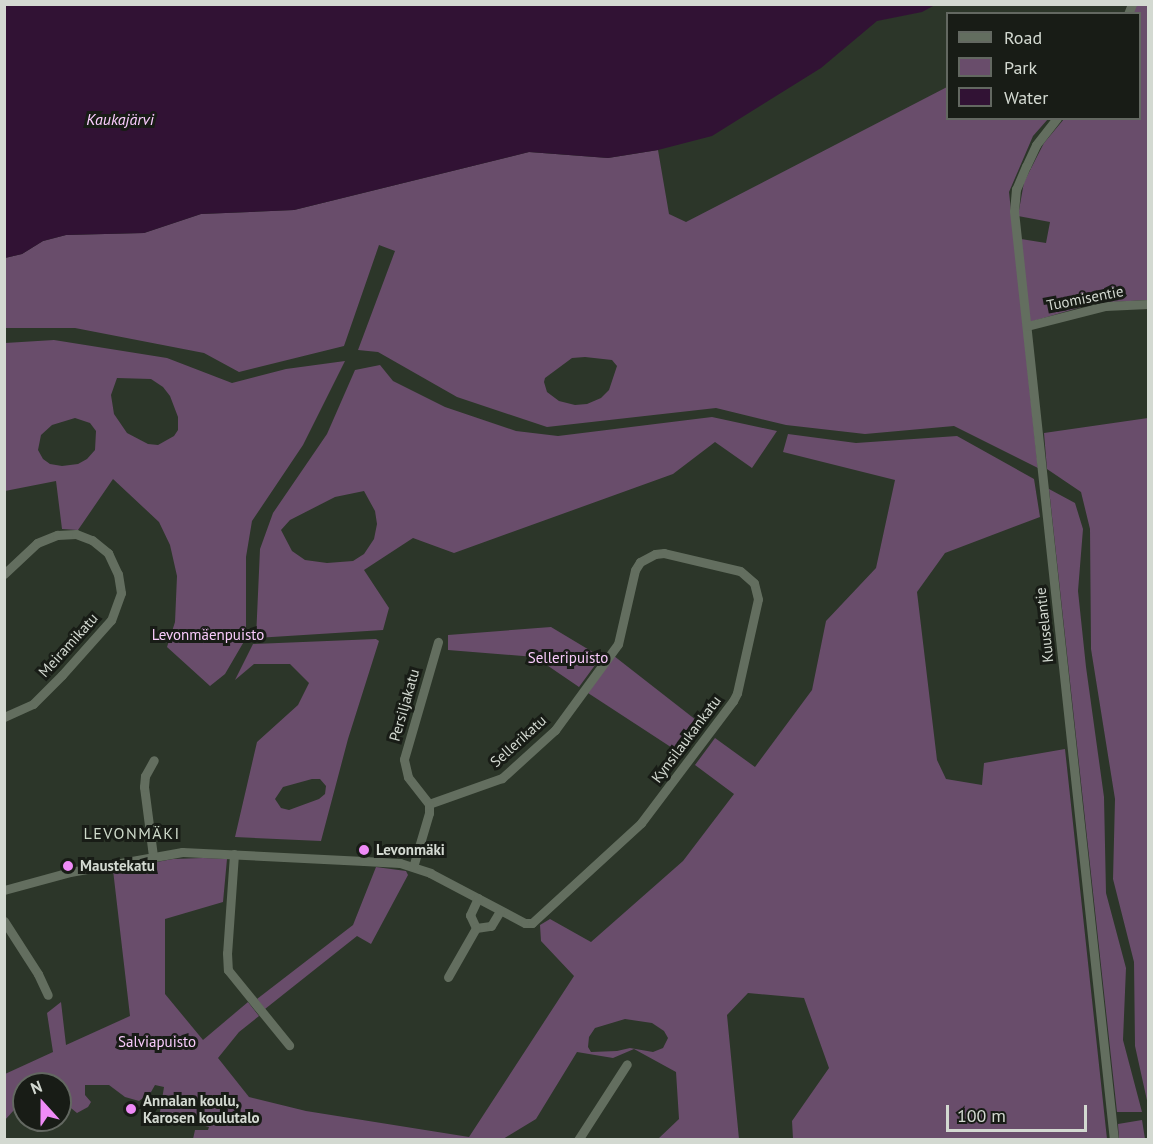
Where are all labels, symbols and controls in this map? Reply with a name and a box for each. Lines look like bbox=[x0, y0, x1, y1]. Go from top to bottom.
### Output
legend bbox=[946, 12, 1141, 120]
text: Road bbox=[1004, 26, 1042, 49]
text: Park bbox=[1004, 56, 1037, 79]
text: Water bbox=[1004, 86, 1048, 109]
water label: Kaukajärvi bbox=[86, 109, 154, 129]
street label: Tuomisentie bbox=[1045, 282, 1125, 314]
street label: Kuuselantie bbox=[1031, 586, 1057, 664]
street label: Meiramikatu bbox=[35, 609, 101, 681]
park label: Levonmäenpuisto bbox=[152, 626, 264, 644]
park label: Selleripuisto bbox=[528, 649, 608, 667]
street label: Persiljakatu bbox=[385, 667, 423, 743]
street label: Kynsilaukankatu bbox=[647, 692, 725, 786]
street label: Sellerikatu bbox=[486, 711, 550, 771]
district label: LEVONMÄKI bbox=[83, 823, 181, 843]
place label: Levonmäki bbox=[376, 841, 445, 859]
marker: Levonmäki bbox=[357, 843, 371, 857]
place label: Maustekatu bbox=[80, 857, 155, 875]
marker: Maustekatu bbox=[61, 859, 75, 873]
park label: Salviapuisto bbox=[118, 1033, 196, 1051]
north arrow bbox=[12, 1072, 72, 1132]
text: N bbox=[28, 1076, 45, 1098]
place label: Annalan koulu, Karosen koulutalo bbox=[143, 1091, 260, 1126]
scale bar bbox=[949, 1093, 1090, 1131]
marker: Annalan koulu, Karosen koulutalo bbox=[124, 1102, 138, 1116]
text: 100 m bbox=[957, 1104, 1006, 1127]

